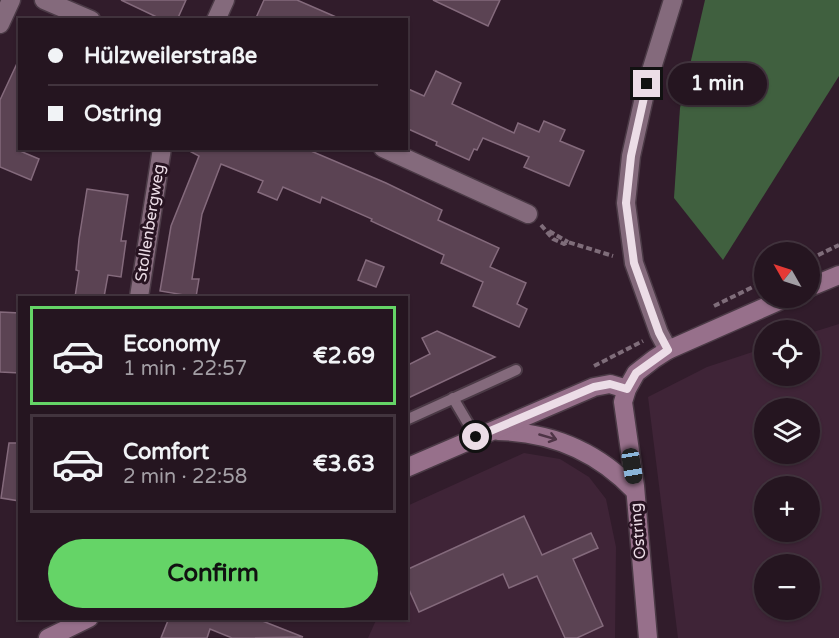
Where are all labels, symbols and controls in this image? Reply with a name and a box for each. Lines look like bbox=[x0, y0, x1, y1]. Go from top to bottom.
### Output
text: Hülzweilerstraße bbox=[84, 43, 257, 69]
callout: 1 min bbox=[668, 63, 767, 105]
route end bbox=[633, 70, 660, 97]
text: 1 min bbox=[691, 72, 744, 96]
text: Ostring bbox=[84, 101, 162, 127]
street label: Stollenbergweg bbox=[131, 163, 169, 283]
north arrow bbox=[754, 242, 820, 308]
map controls bbox=[754, 242, 820, 620]
button: locate bbox=[754, 320, 820, 386]
icon: car bbox=[51, 329, 105, 383]
text: Economy bbox=[123, 331, 220, 357]
text: €2.69 bbox=[313, 343, 375, 369]
text: 1 min · 22:57 bbox=[123, 357, 247, 381]
button: layers bbox=[754, 398, 820, 464]
route start bbox=[462, 423, 489, 450]
one-way arrow bbox=[538, 432, 557, 443]
icon: car bbox=[51, 437, 105, 491]
text: Comfort bbox=[123, 439, 209, 465]
car bbox=[620, 447, 644, 485]
text: €3.63 bbox=[313, 451, 375, 477]
text: 2 min · 22:58 bbox=[123, 465, 247, 489]
button: + bbox=[754, 476, 820, 542]
street label: Ostring bbox=[626, 502, 650, 560]
button: Confirm bbox=[48, 539, 378, 608]
button: − bbox=[754, 554, 820, 620]

